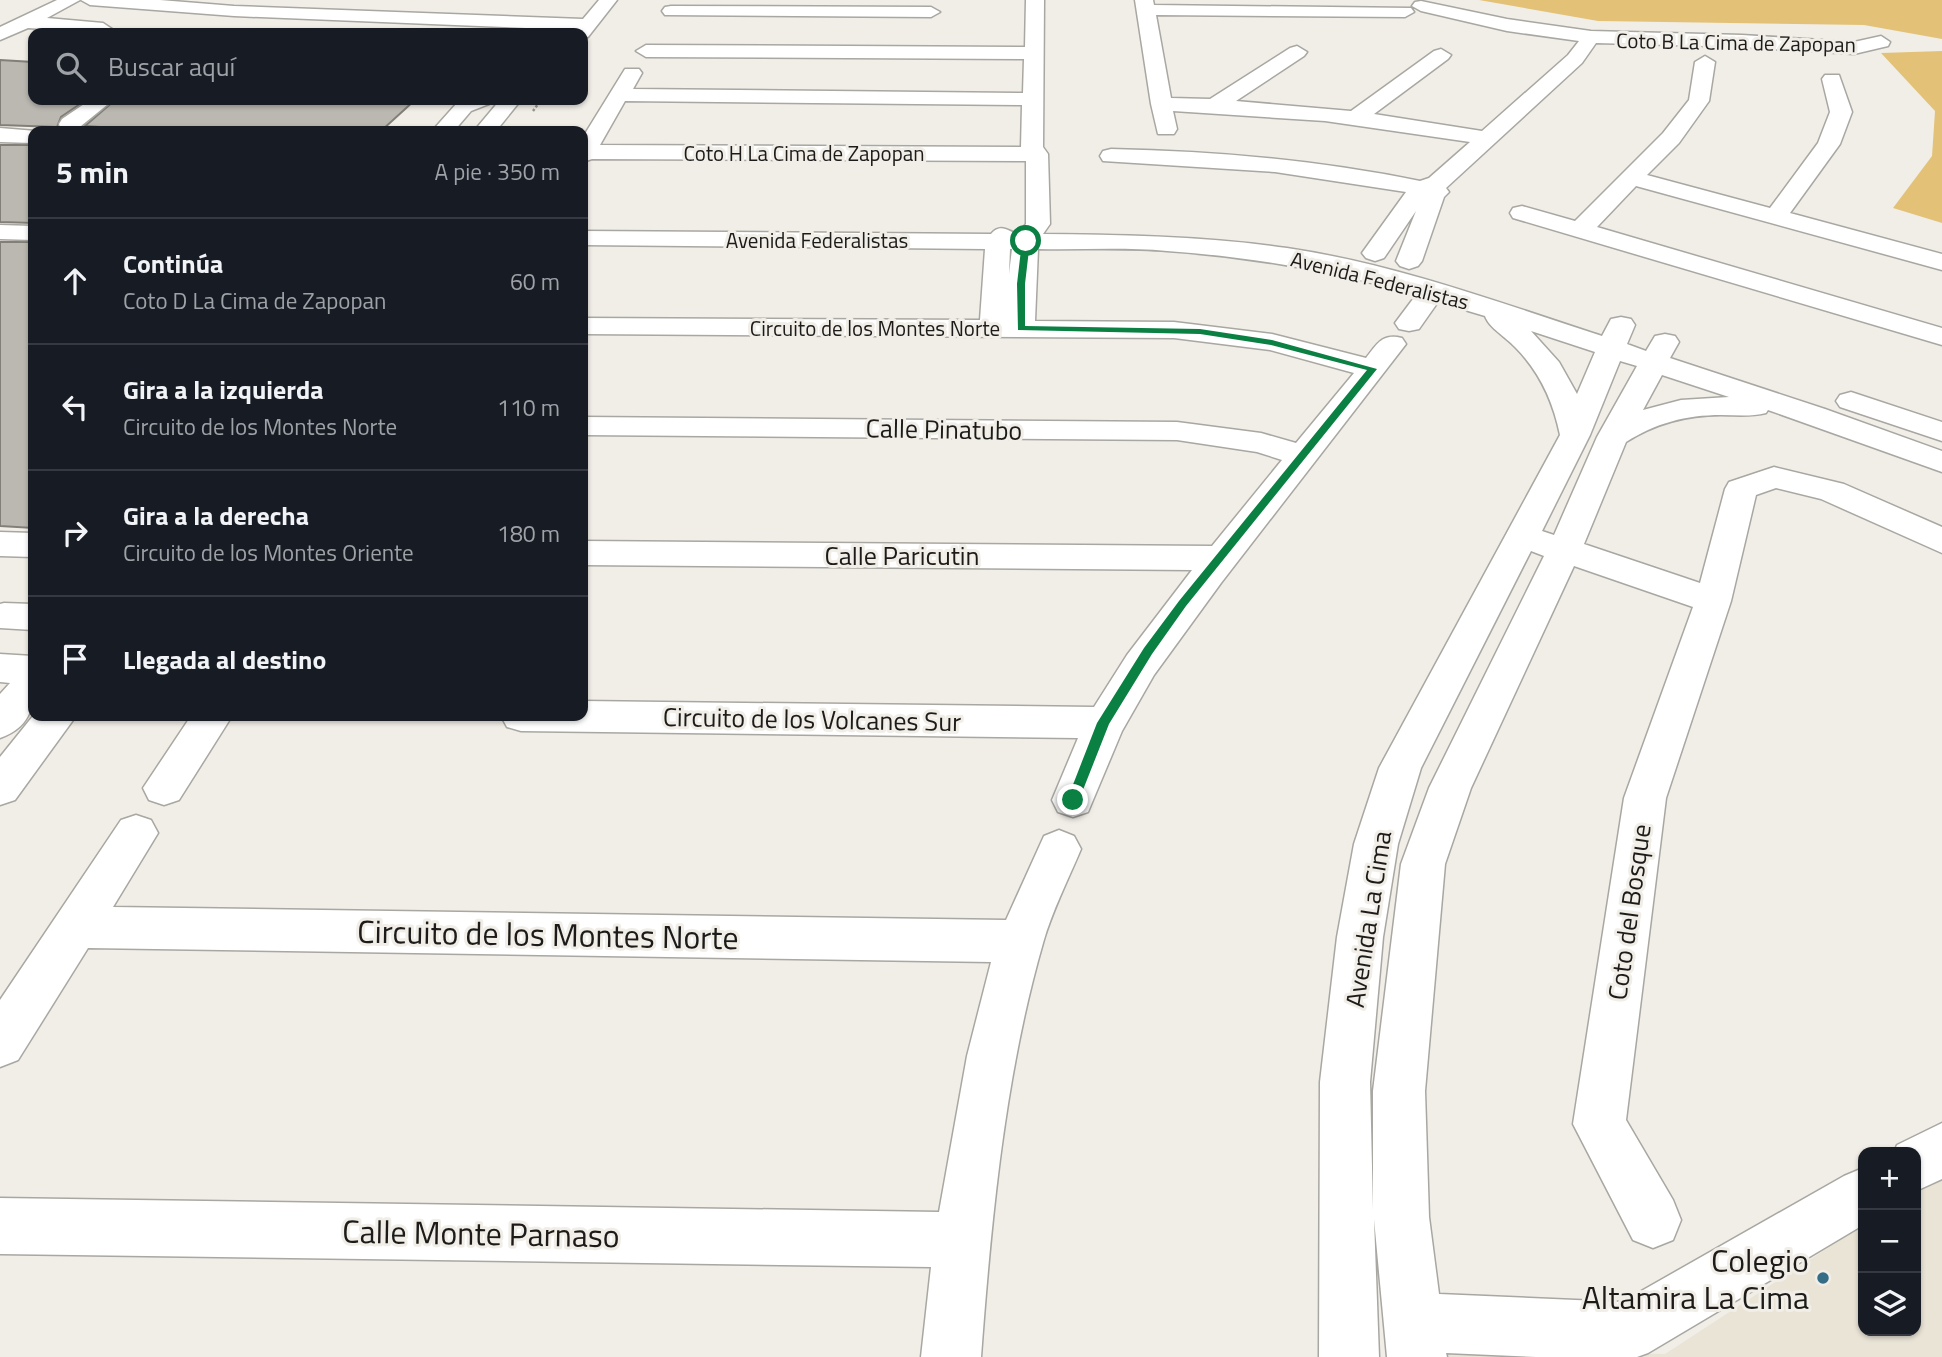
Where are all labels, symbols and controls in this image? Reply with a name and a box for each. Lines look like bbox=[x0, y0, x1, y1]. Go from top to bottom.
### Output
street label: Coto B La Cima de Zapopan bbox=[1616, 24, 1856, 60]
search box bbox=[28, 28, 588, 105]
text: Buscar aquí bbox=[108, 47, 235, 86]
icon: search bbox=[52, 48, 90, 86]
street label: Coto H La Cima de Zapopan bbox=[683, 137, 925, 169]
text: 5 min bbox=[56, 149, 129, 195]
text: A pie · 350 m bbox=[434, 154, 560, 189]
street label: Avenida Federalistas bbox=[726, 224, 908, 256]
route start bbox=[1010, 225, 1041, 256]
street label: Avenida Federalistas bbox=[1288, 242, 1472, 318]
text: Continúa bbox=[123, 244, 223, 283]
icon: ahead bbox=[56, 262, 94, 300]
text: 60 m bbox=[510, 264, 560, 299]
text: Coto D La Cima de Zapopan bbox=[123, 283, 386, 318]
street label: Circuito de los Montes Norte bbox=[750, 312, 1000, 344]
text: Gira a la izquierda bbox=[123, 370, 324, 409]
icon: left bbox=[56, 388, 94, 426]
text: 110 m bbox=[497, 390, 560, 425]
street label: Calle Pinatubo bbox=[865, 408, 1023, 450]
text: Circuito de los Montes Norte bbox=[123, 409, 397, 444]
text: Gira a la derecha bbox=[123, 496, 309, 535]
icon: right bbox=[56, 514, 94, 552]
text: 180 m bbox=[497, 516, 560, 551]
text: Circuito de los Montes Oriente bbox=[123, 535, 414, 570]
street label: Calle Paricutin bbox=[825, 536, 979, 575]
icon: arrive bbox=[56, 640, 94, 678]
text: Llegada al destino bbox=[123, 640, 326, 679]
street label: Circuito de los Volcanes Sur bbox=[663, 697, 961, 741]
route end bbox=[1057, 784, 1088, 815]
street label: Coto del Bosque bbox=[1597, 822, 1661, 1002]
street label: Avenida La Cima bbox=[1335, 828, 1401, 1010]
street label: Circuito de los Montes Norte bbox=[357, 907, 739, 961]
map controls bbox=[1858, 1147, 1921, 1336]
button: + bbox=[1858, 1147, 1921, 1210]
street label: Calle Monte Parnaso bbox=[342, 1207, 620, 1259]
button: − bbox=[1858, 1210, 1921, 1273]
place label: Colegio Altamira La Cima bbox=[1582, 1236, 1809, 1321]
marker: Colegio Altamira La Cima bbox=[1815, 1270, 1831, 1286]
button: layers bbox=[1858, 1273, 1921, 1336]

